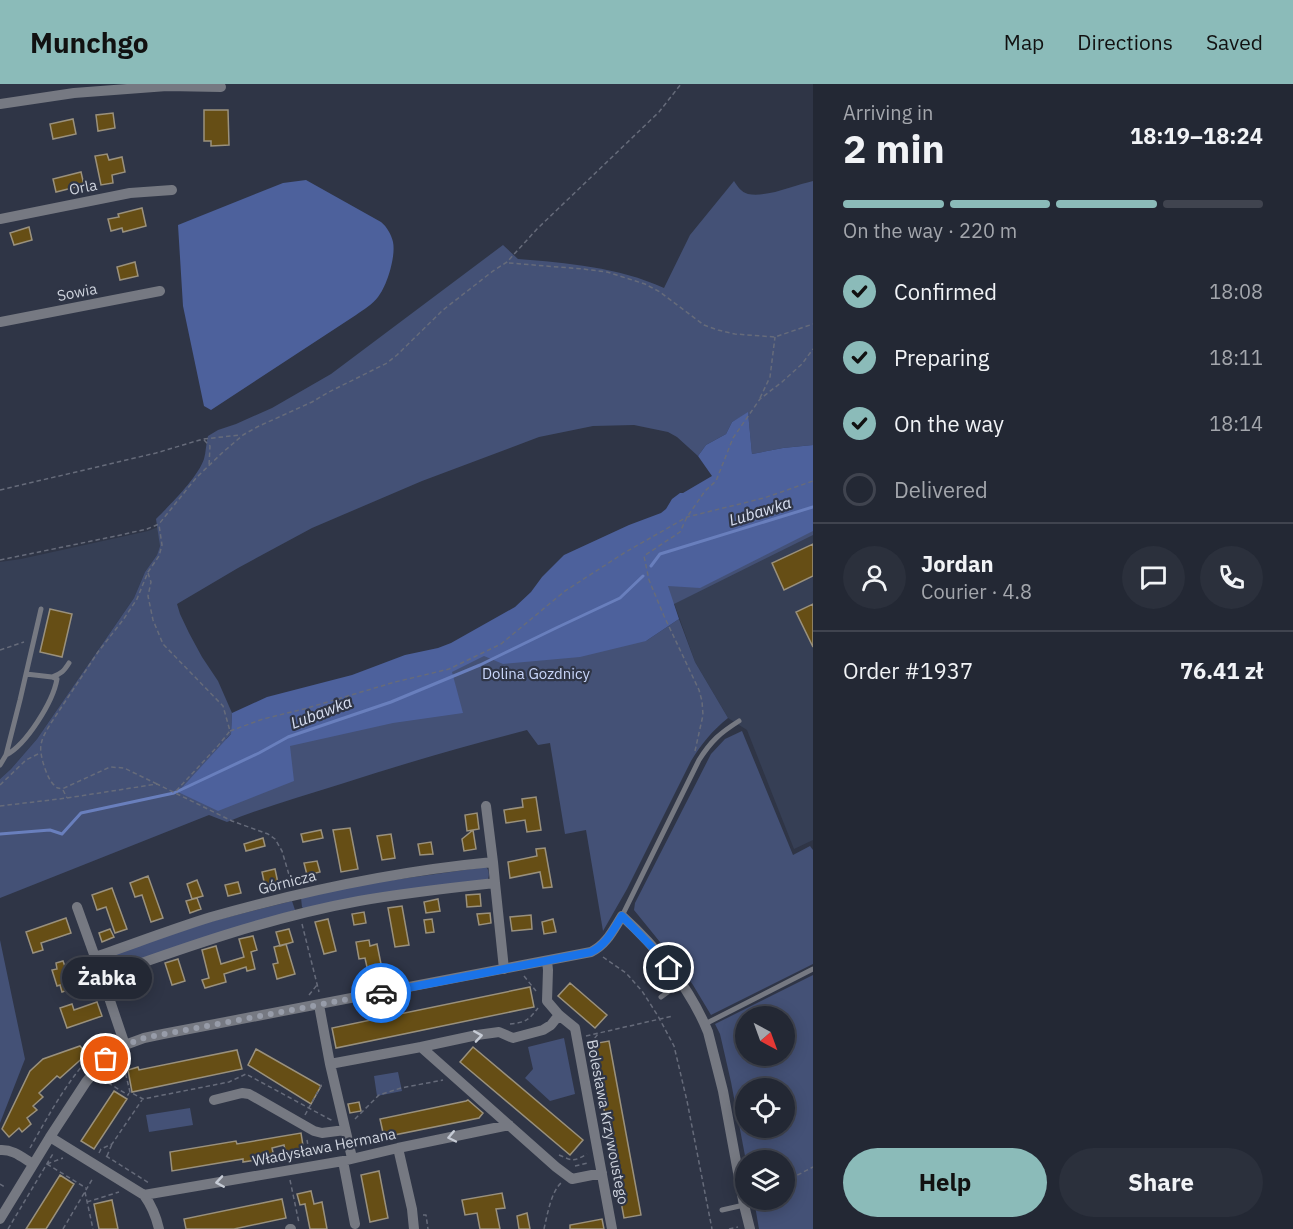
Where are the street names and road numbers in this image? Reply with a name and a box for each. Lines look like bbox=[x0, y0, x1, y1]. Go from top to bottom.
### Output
street label: Orla bbox=[67, 175, 99, 199]
street label: Sowia bbox=[55, 279, 99, 305]
street label: Górnicza bbox=[256, 866, 318, 898]
street label: Bolesława Krzywoustego bbox=[583, 1038, 633, 1206]
street label: Władysława Hermana bbox=[251, 1124, 397, 1170]

